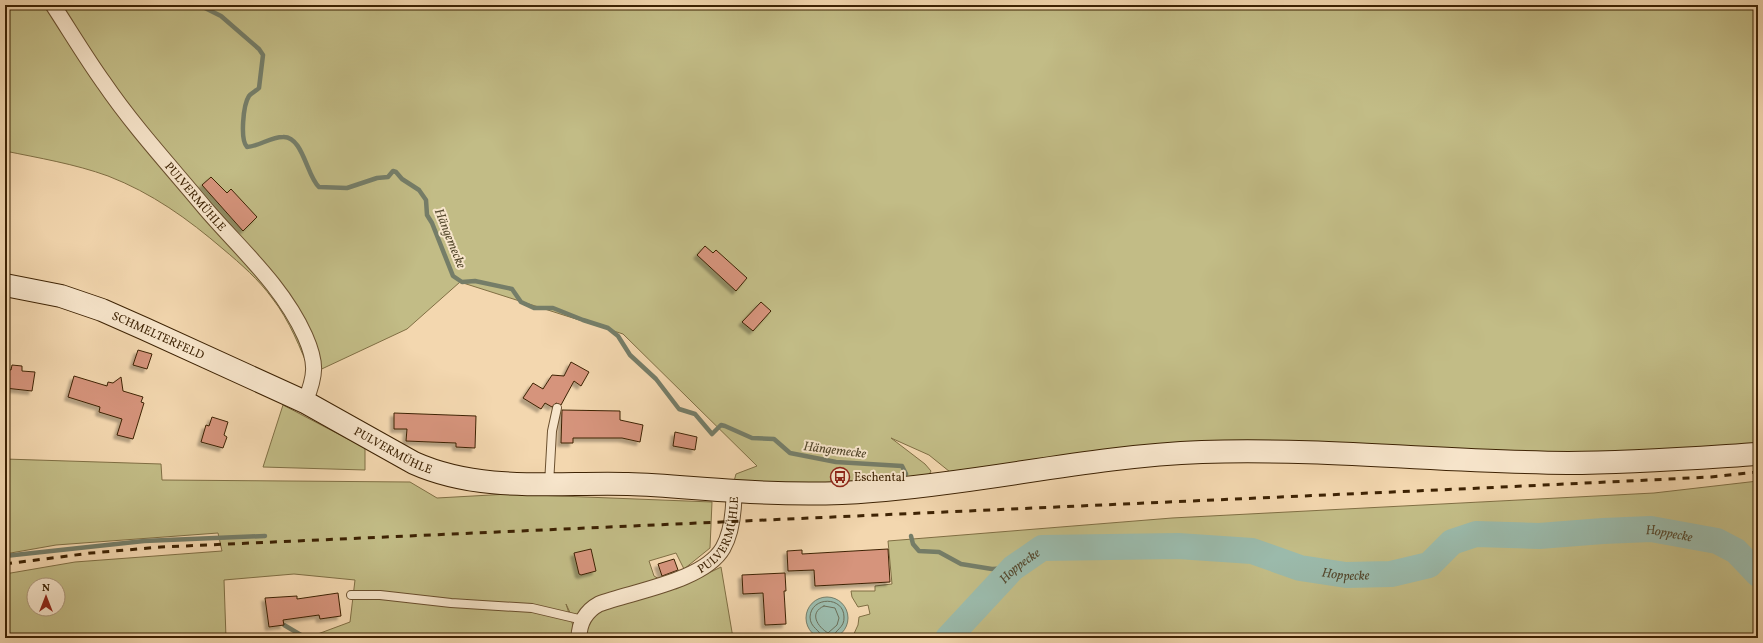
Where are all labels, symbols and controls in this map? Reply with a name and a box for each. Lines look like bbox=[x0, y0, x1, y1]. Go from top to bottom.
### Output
street label: PULVERMÜHLE bbox=[160, 159, 229, 235]
water label: Hängemecke bbox=[429, 206, 469, 272]
street label: SCHMELTERFELD bbox=[109, 308, 207, 364]
street label: PULVERMÜHLE bbox=[351, 424, 434, 478]
water label: Hängemecke bbox=[802, 438, 867, 464]
bus stop icon: Eschental bbox=[829, 466, 851, 488]
place label: Eschental bbox=[854, 470, 906, 486]
street label: PULVERMÜHLE bbox=[695, 496, 743, 578]
water label: Hoppecke bbox=[1645, 522, 1694, 547]
water label: Hoppecke bbox=[996, 545, 1044, 588]
water label: Hoppecke bbox=[1320, 564, 1370, 586]
north arrow bbox=[26, 577, 66, 617]
text: N bbox=[42, 581, 50, 596]

